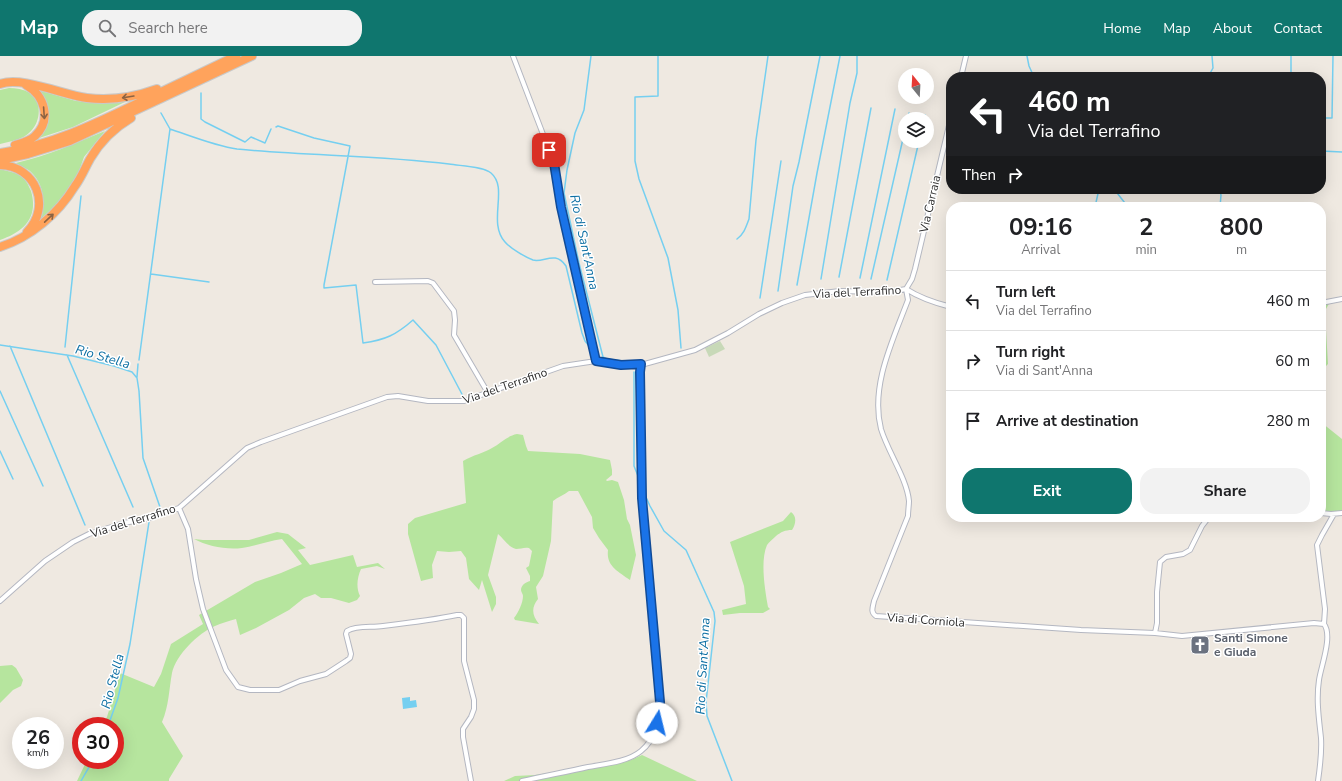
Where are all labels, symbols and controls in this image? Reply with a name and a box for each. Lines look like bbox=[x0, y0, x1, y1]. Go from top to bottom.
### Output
search box bbox=[82, 10, 362, 46]
text: Map bbox=[20, 15, 58, 41]
icon: search bbox=[96, 17, 118, 39]
text: Search here bbox=[128, 18, 208, 38]
text: Home bbox=[1103, 19, 1141, 38]
text: Map bbox=[1163, 19, 1191, 38]
text: About bbox=[1213, 19, 1252, 38]
text: Contact bbox=[1274, 19, 1322, 38]
north arrow bbox=[898, 68, 934, 104]
map controls bbox=[898, 68, 934, 148]
text: 460 m bbox=[1028, 83, 1111, 121]
icon: left bbox=[962, 88, 1014, 140]
one-way arrow bbox=[122, 93, 135, 101]
one-way arrow bbox=[40, 106, 47, 119]
button: layers bbox=[898, 112, 934, 148]
text: Via del Terrafino bbox=[1028, 119, 1160, 143]
pin bbox=[532, 133, 566, 167]
icon: arrive bbox=[538, 139, 560, 161]
icon: right bbox=[1004, 164, 1026, 186]
text: Then bbox=[962, 165, 996, 185]
street label: Via Carraia bbox=[915, 174, 944, 235]
water label: Rio di Sant'Anna bbox=[565, 193, 603, 292]
text: 09:16 bbox=[1009, 211, 1072, 243]
text: 2 bbox=[1139, 211, 1153, 243]
text: 800 bbox=[1220, 211, 1263, 243]
one-way arrow bbox=[44, 213, 54, 222]
text: Arrival bbox=[1021, 241, 1060, 259]
text: min bbox=[1135, 241, 1157, 259]
text: m bbox=[1236, 241, 1247, 259]
street label: Via del Terrafino bbox=[811, 282, 902, 302]
text: Turn left bbox=[996, 282, 1055, 302]
icon: left bbox=[962, 290, 984, 312]
text: 460 m bbox=[1266, 291, 1310, 311]
text: Via del Terrafino bbox=[996, 302, 1092, 320]
water label: Rio Stella bbox=[73, 341, 132, 373]
text: Turn right bbox=[996, 342, 1065, 362]
icon: right bbox=[962, 350, 984, 372]
text: 60 m bbox=[1275, 351, 1310, 371]
text: Via di Sant'Anna bbox=[996, 362, 1093, 380]
street label: Via del Terrafino bbox=[460, 364, 550, 408]
icon: arrive bbox=[962, 410, 984, 432]
text: Arrive at destination bbox=[996, 411, 1139, 431]
text: 280 m bbox=[1266, 411, 1310, 431]
button: Exit bbox=[962, 468, 1132, 514]
button: Share bbox=[1140, 468, 1310, 514]
street label: Via del Terrafino bbox=[87, 500, 178, 542]
street label: Via di Corniola bbox=[885, 609, 966, 631]
water label: Rio di Sant'Anna bbox=[691, 617, 715, 715]
place label: Santi Simone e Giuda bbox=[1214, 630, 1288, 660]
church icon: Santi Simone e Giuda bbox=[1189, 634, 1211, 656]
water label: Rio Stella bbox=[97, 652, 129, 711]
position arrow bbox=[636, 702, 678, 744]
speed limit sign: 30 bbox=[72, 717, 124, 769]
text: 26 bbox=[26, 724, 50, 751]
text: km/h bbox=[27, 746, 49, 760]

